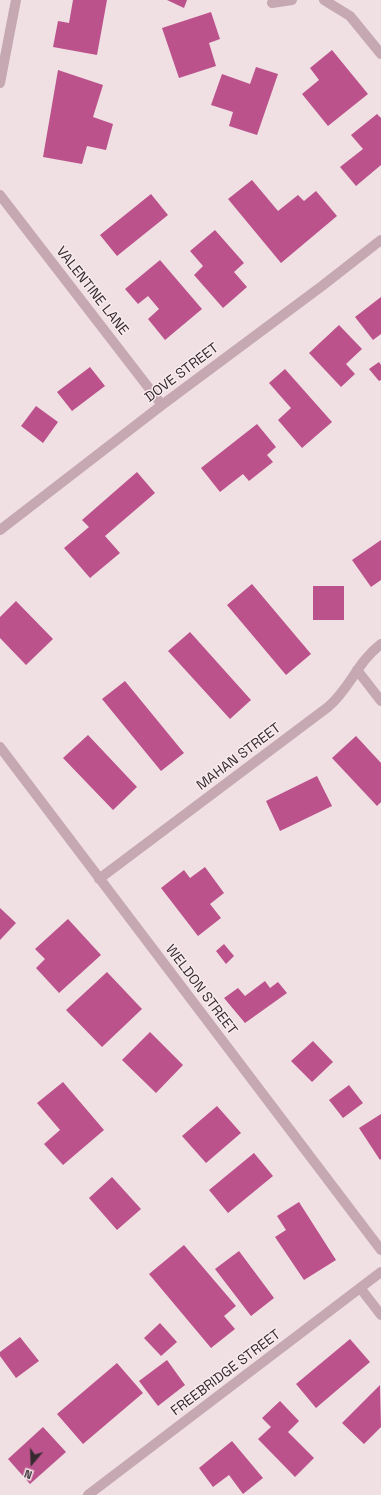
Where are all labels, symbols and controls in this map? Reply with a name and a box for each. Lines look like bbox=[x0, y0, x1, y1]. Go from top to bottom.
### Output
street label: VALENTINE LANE bbox=[52, 243, 132, 339]
street label: DOVE STREET bbox=[142, 340, 222, 406]
street label: MAHAN STREET bbox=[194, 720, 284, 794]
street label: WELDON STREET bbox=[162, 942, 240, 1038]
street label: FREEBRIDGE STREET bbox=[168, 1326, 284, 1420]
north arrow bbox=[12, 1443, 52, 1483]
text: N bbox=[22, 1467, 34, 1482]

